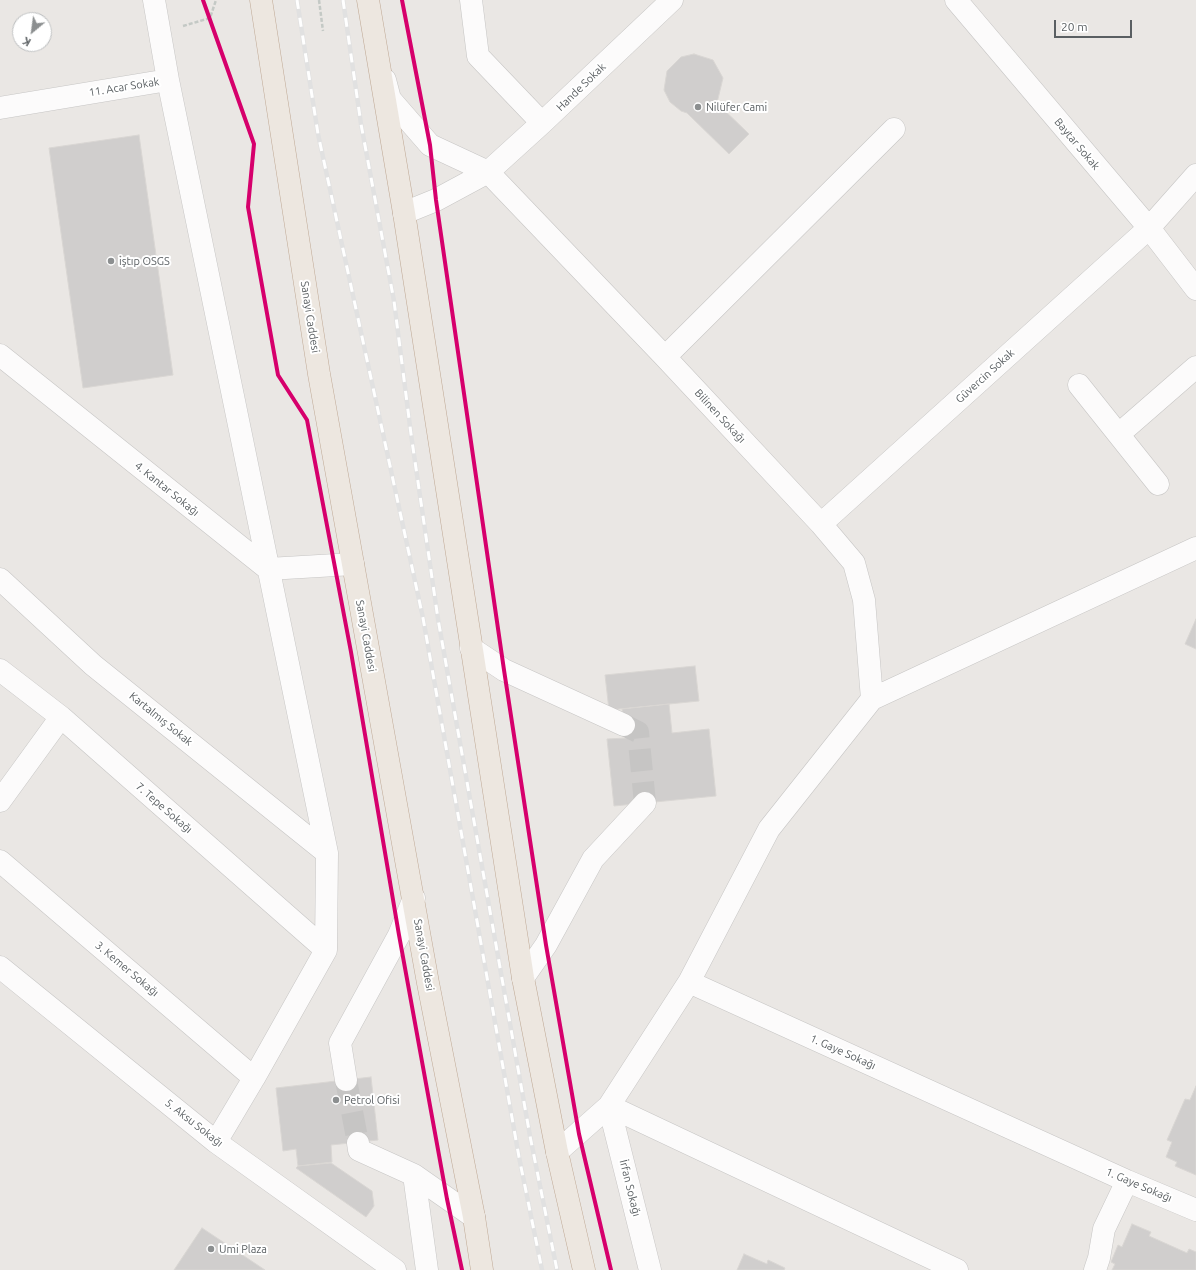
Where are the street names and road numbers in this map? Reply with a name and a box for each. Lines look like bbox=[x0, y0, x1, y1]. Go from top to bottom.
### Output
street label: Hande Sokak bbox=[554, 60, 608, 114]
street label: 11. Acar Sokak bbox=[88, 75, 160, 99]
street label: Baytar Sokak bbox=[1052, 115, 1102, 173]
street label: Sanayi Caddesi bbox=[298, 280, 322, 354]
street label: Güvercin Sokak bbox=[953, 346, 1017, 406]
street label: Bilinen Sokağı bbox=[692, 386, 748, 446]
street label: 4. Kantar Sokağı bbox=[132, 459, 202, 519]
street label: Sanayi Caddesi bbox=[353, 599, 379, 673]
street label: Kartalmış Sokak bbox=[127, 689, 195, 749]
street label: 7. Tepe Sokağı bbox=[133, 780, 195, 836]
street label: Sanayi Caddesi bbox=[411, 918, 437, 992]
street label: 3. Kemer Sokağı bbox=[93, 939, 161, 999]
street label: 1. Gaye Sokağı bbox=[808, 1032, 878, 1072]
street label: 5. Aksu Sokağı bbox=[162, 1096, 226, 1150]
street label: İrfan Sokağı bbox=[617, 1158, 643, 1218]
street label: 1. Gaye Sokağı bbox=[1104, 1165, 1174, 1205]

